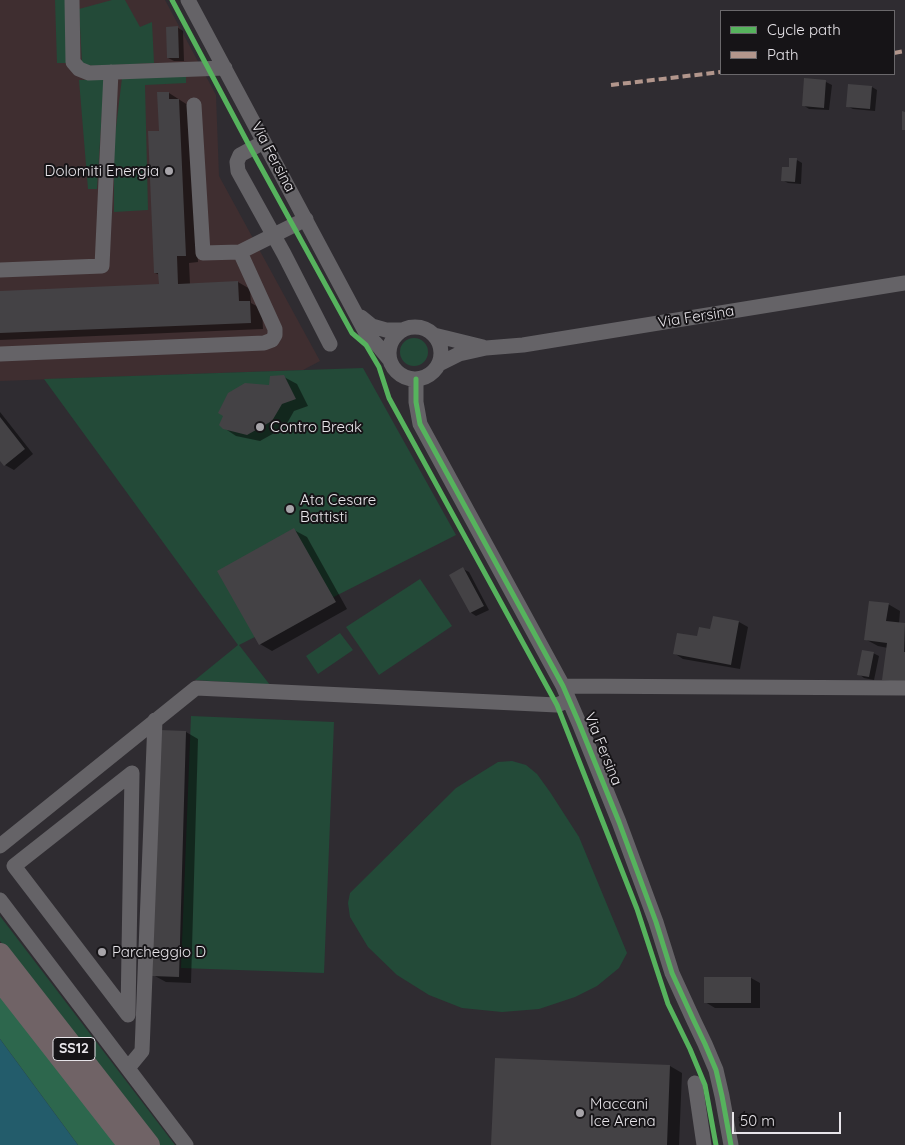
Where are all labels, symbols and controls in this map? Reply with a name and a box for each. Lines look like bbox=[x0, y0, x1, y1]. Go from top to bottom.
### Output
legend bbox=[720, 10, 895, 75]
text: Cycle path bbox=[767, 20, 841, 39]
text: Path bbox=[767, 45, 799, 64]
street label: Via Fersina bbox=[247, 119, 299, 195]
place label: Dolomiti Energia bbox=[45, 162, 159, 180]
marker: Dolomiti Energia bbox=[163, 165, 175, 177]
street label: Via Fersina bbox=[657, 302, 735, 332]
place label: Contro Break bbox=[270, 418, 362, 436]
marker: Contro Break bbox=[254, 421, 266, 433]
place label: Ata Cesare Battisti bbox=[300, 491, 376, 526]
marker: Ata Cesare Battisti bbox=[284, 503, 296, 515]
street label: Via Fersina bbox=[580, 710, 626, 788]
place label: Parcheggio D bbox=[112, 943, 206, 961]
marker: Parcheggio D bbox=[96, 946, 108, 958]
road number: SS12 bbox=[53, 1038, 95, 1060]
place label: Maccani Ice Arena bbox=[590, 1095, 655, 1130]
scale bar bbox=[735, 1102, 844, 1134]
marker: Maccani Ice Arena bbox=[574, 1107, 586, 1119]
text: 50 m bbox=[740, 1111, 775, 1130]

